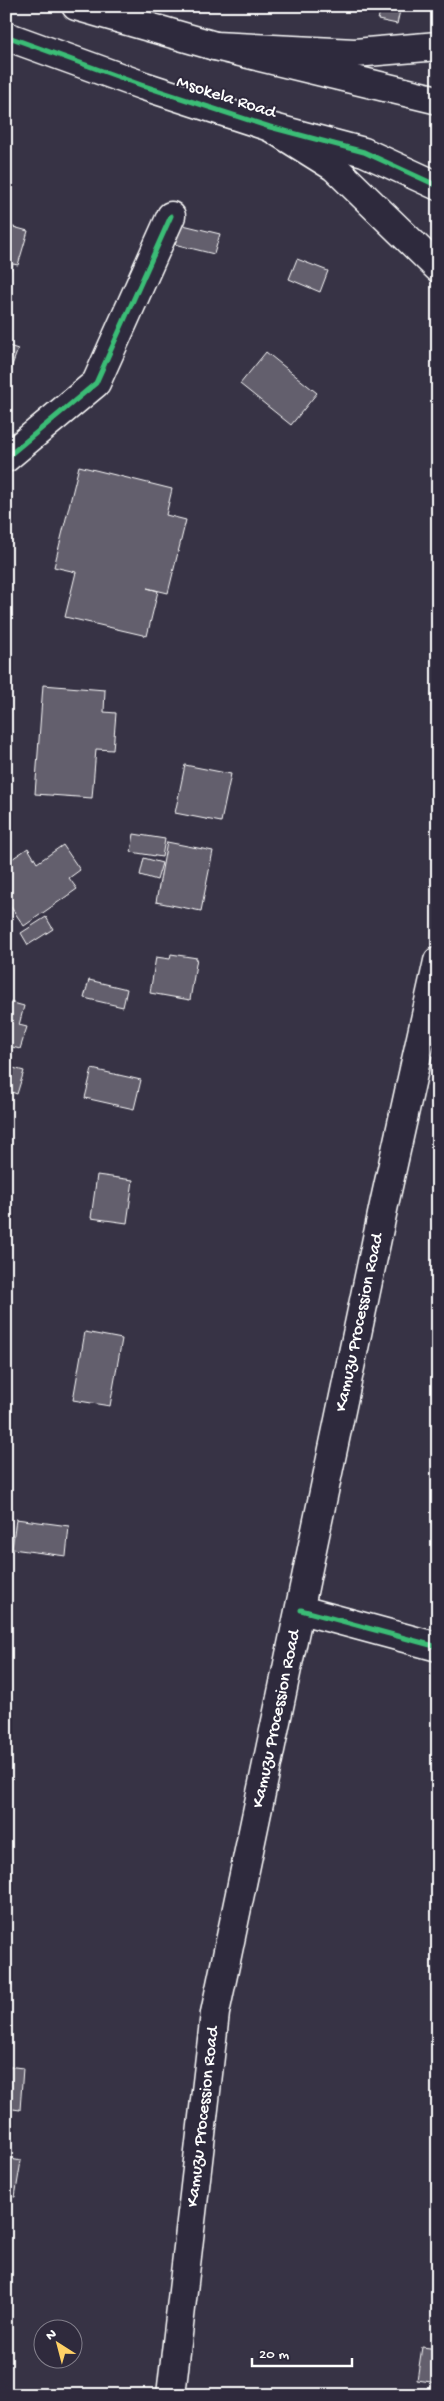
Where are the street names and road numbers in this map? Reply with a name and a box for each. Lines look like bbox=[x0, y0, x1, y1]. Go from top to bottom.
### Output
street label: Msokela Road bbox=[174, 72, 280, 124]
street label: Kamuzu Procession Road bbox=[331, 1230, 389, 1413]
street label: Kamuzu Procession Road bbox=[248, 1626, 306, 1810]
street label: Kamuzu Procession Road bbox=[182, 2024, 224, 2208]

